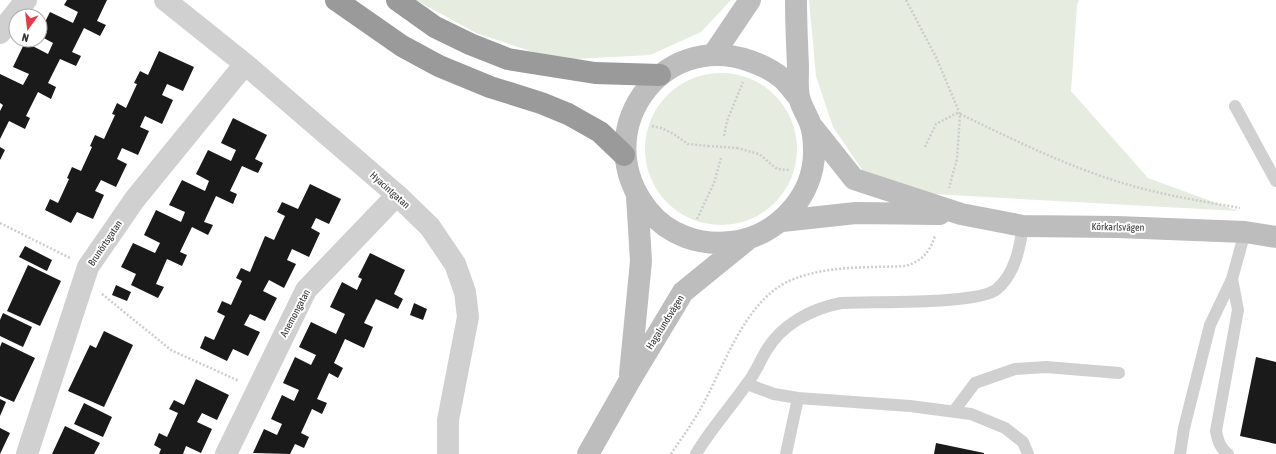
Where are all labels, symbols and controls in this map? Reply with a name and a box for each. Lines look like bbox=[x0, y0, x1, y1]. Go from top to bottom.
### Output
north arrow bbox=[8, 8, 48, 48]
text: N bbox=[21, 31, 30, 44]
street label: Hyacintgatan bbox=[368, 169, 412, 211]
street label: Brunörtsgatan bbox=[86, 218, 124, 268]
street label: Körkarlsvägen bbox=[1092, 221, 1145, 233]
street label: Anemongatan bbox=[278, 287, 312, 339]
street label: Hagalundsvägen bbox=[644, 293, 686, 351]

